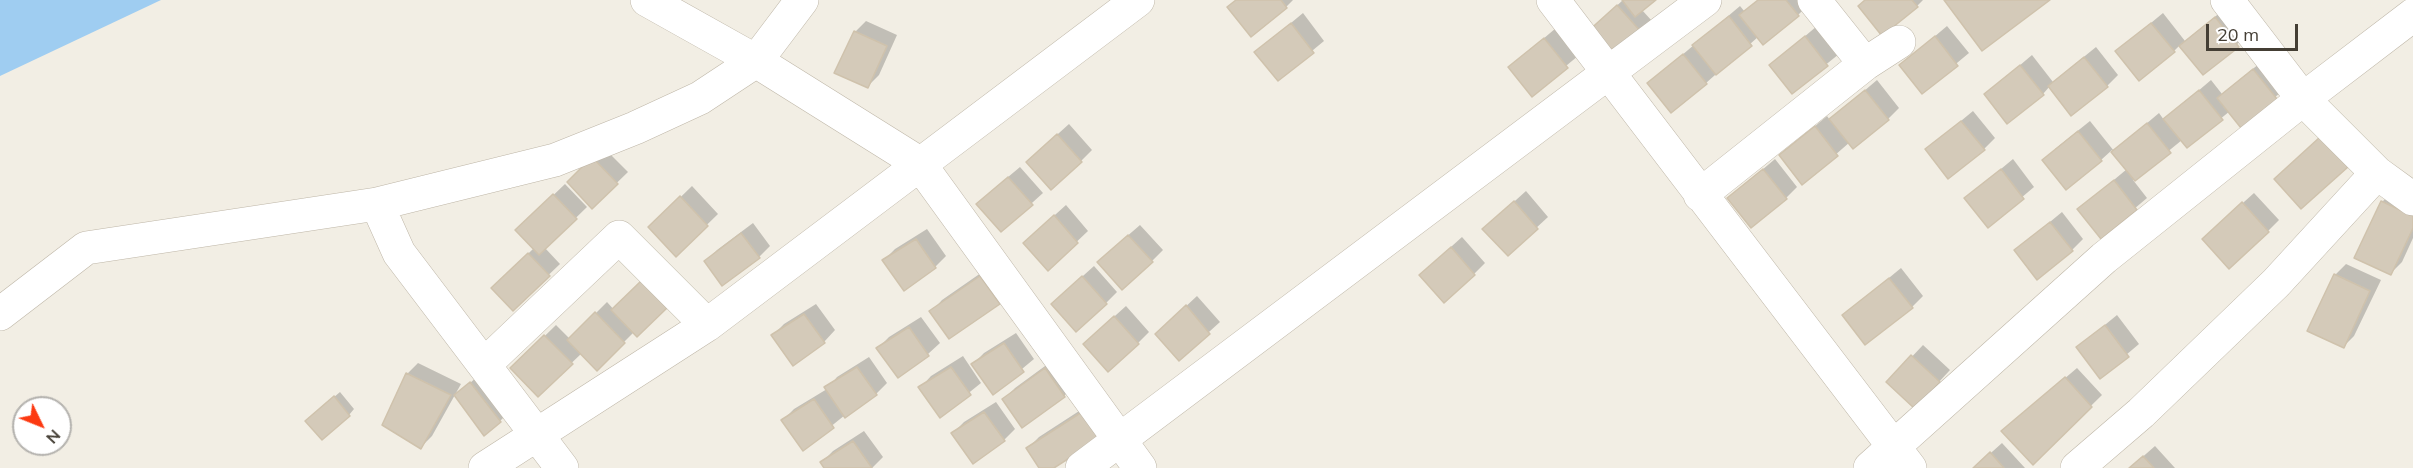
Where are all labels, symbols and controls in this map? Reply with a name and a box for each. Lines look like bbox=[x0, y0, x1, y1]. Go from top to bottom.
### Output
scale bar bbox=[2209, 12, 2300, 50]
text: 20 m bbox=[2217, 23, 2259, 46]
north arrow bbox=[12, 396, 72, 456]
text: N bbox=[42, 426, 65, 448]

